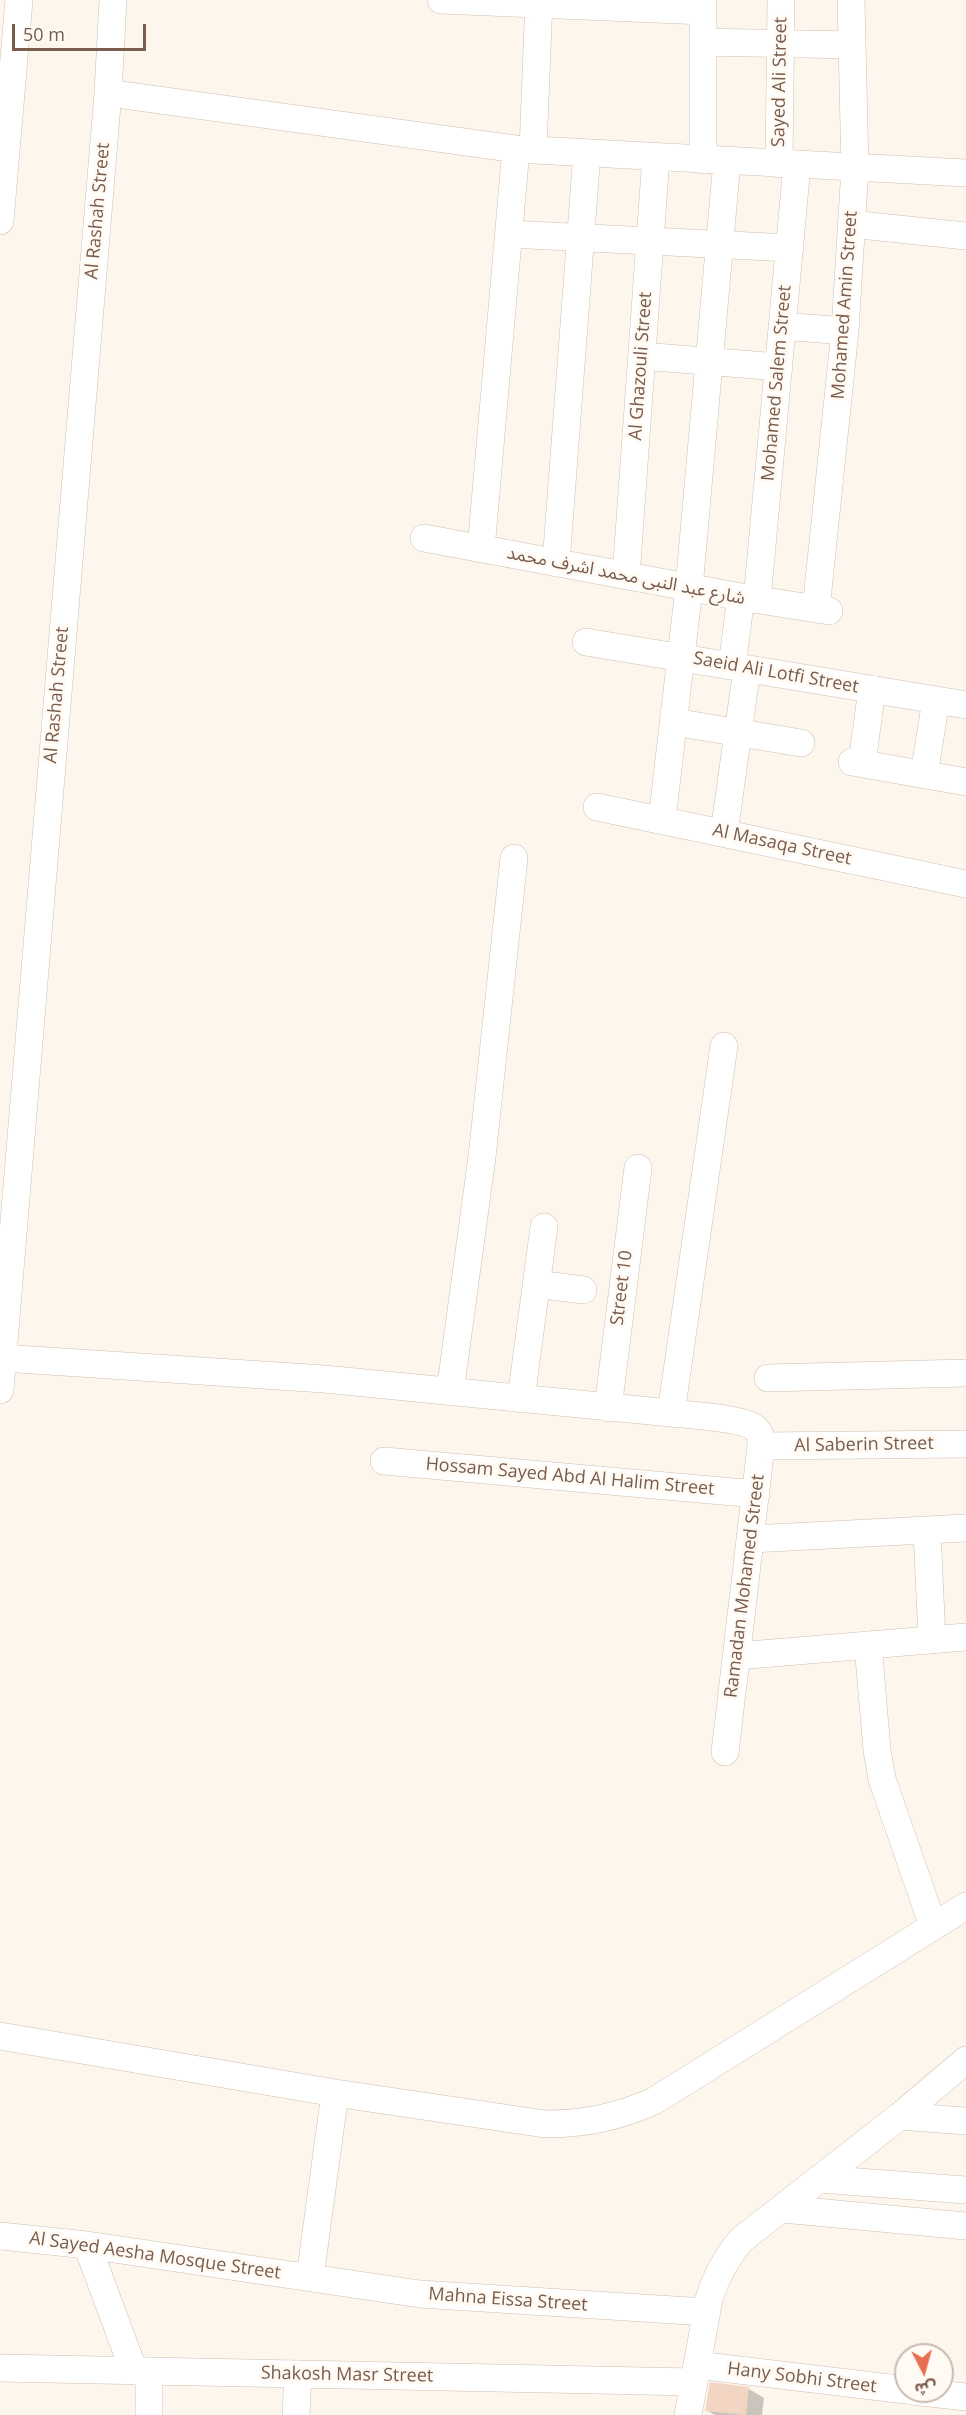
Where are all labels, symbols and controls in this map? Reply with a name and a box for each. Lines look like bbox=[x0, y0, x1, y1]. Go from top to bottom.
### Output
scale bar bbox=[15, 12, 148, 50]
street label: Sayed Ali Street bbox=[768, 17, 792, 147]
text: 50 m bbox=[23, 22, 65, 46]
street label: Al Rashah Street bbox=[81, 142, 115, 280]
street label: Mohamed Amin Street bbox=[828, 210, 862, 400]
street label: Mohamed Salem Street bbox=[758, 284, 796, 482]
street label: Al Ghazouli Street bbox=[625, 291, 657, 441]
street label: شارع عبد النبى محمد اشرف محمد bbox=[505, 542, 747, 610]
street label: Al Rashah Street bbox=[40, 626, 74, 764]
street label: Saeid Ali Lotfi Street bbox=[692, 648, 860, 698]
street label: Al Masaqa Street bbox=[711, 820, 853, 870]
street label: Street 10 bbox=[607, 1249, 637, 1327]
street label: Al Saberin Street bbox=[794, 1433, 934, 1457]
street label: Hossam Sayed Abd Al Halim Street bbox=[425, 1454, 715, 1500]
street label: Ramadan Mohamed Street bbox=[721, 1473, 769, 1699]
street label: Al Sayed Aesha Mosque Street bbox=[28, 2228, 282, 2284]
street label: Mahna Eissa Street bbox=[428, 2284, 588, 2316]
north arrow bbox=[894, 2343, 954, 2403]
street label: Hany Sobhi Street bbox=[726, 2358, 878, 2398]
street label: Shakosh Masr Street bbox=[261, 2363, 433, 2387]
text: ش bbox=[914, 2377, 938, 2401]

